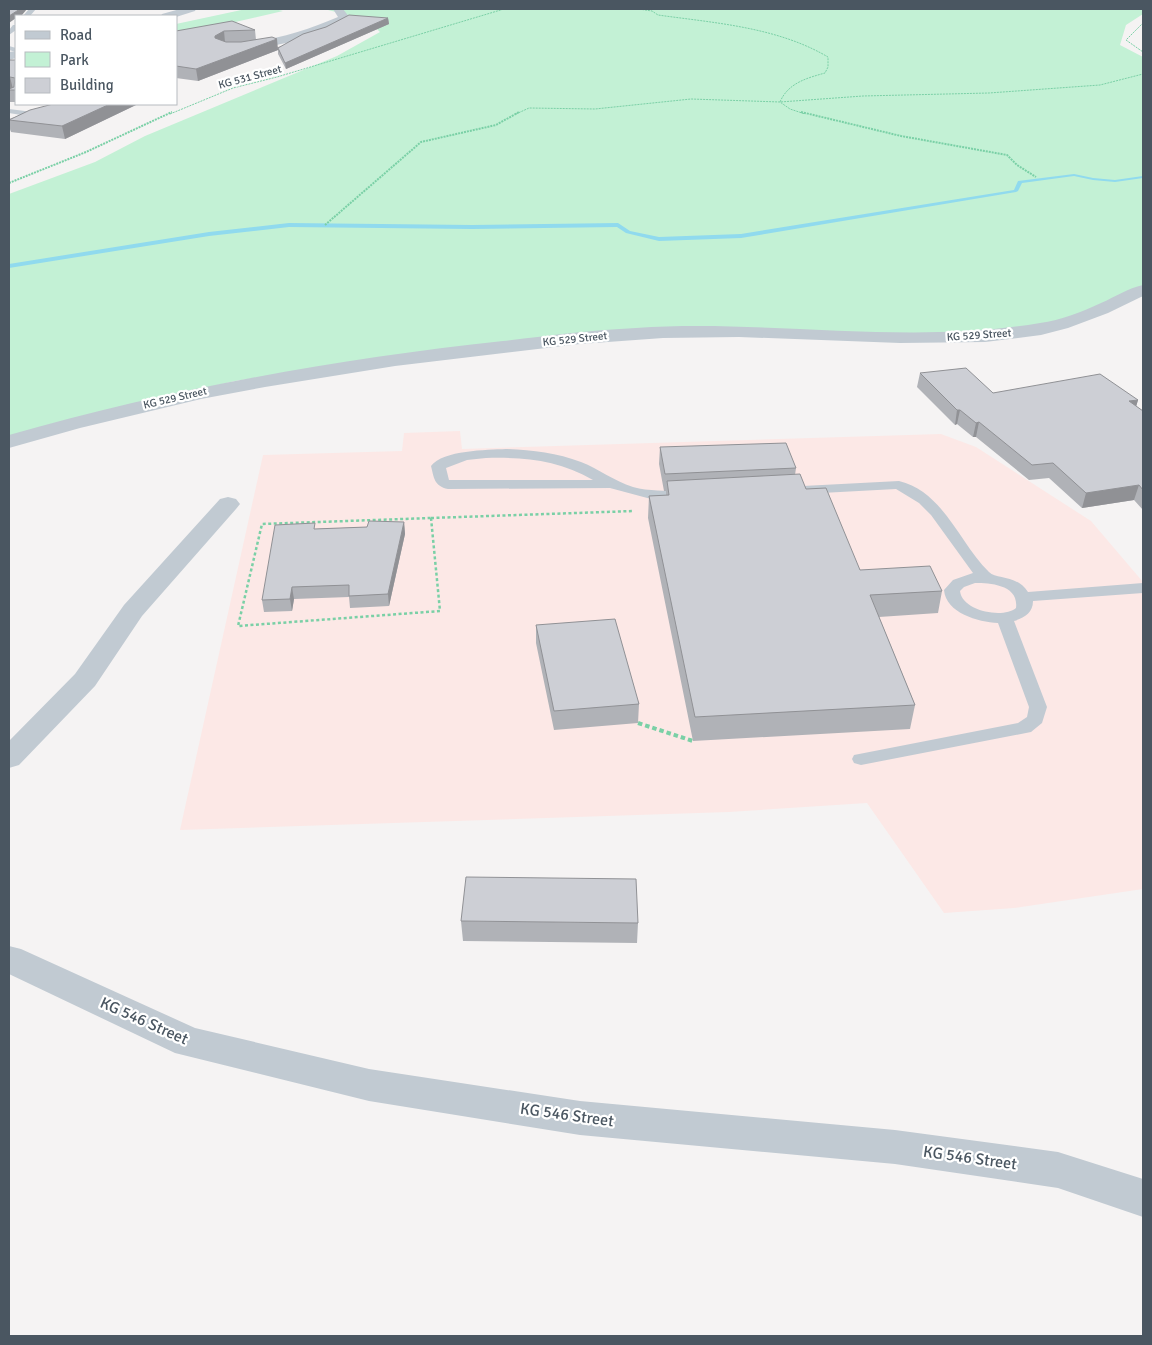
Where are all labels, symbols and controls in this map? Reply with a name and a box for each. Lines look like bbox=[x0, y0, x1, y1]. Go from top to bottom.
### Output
legend bbox=[15, 15, 178, 105]
text: Road bbox=[60, 26, 92, 44]
text: Park bbox=[60, 51, 89, 69]
street label: KG 531 Street bbox=[217, 62, 283, 92]
text: Building bbox=[60, 76, 114, 94]
street label: KG 529 Street bbox=[946, 326, 1012, 344]
street label: KG 529 Street bbox=[542, 329, 608, 349]
street label: KG 529 Street bbox=[142, 384, 208, 412]
street label: KG 546 Street bbox=[97, 993, 192, 1049]
street label: KG 546 Street bbox=[519, 1099, 615, 1132]
street label: KG 546 Street bbox=[922, 1142, 1018, 1175]

